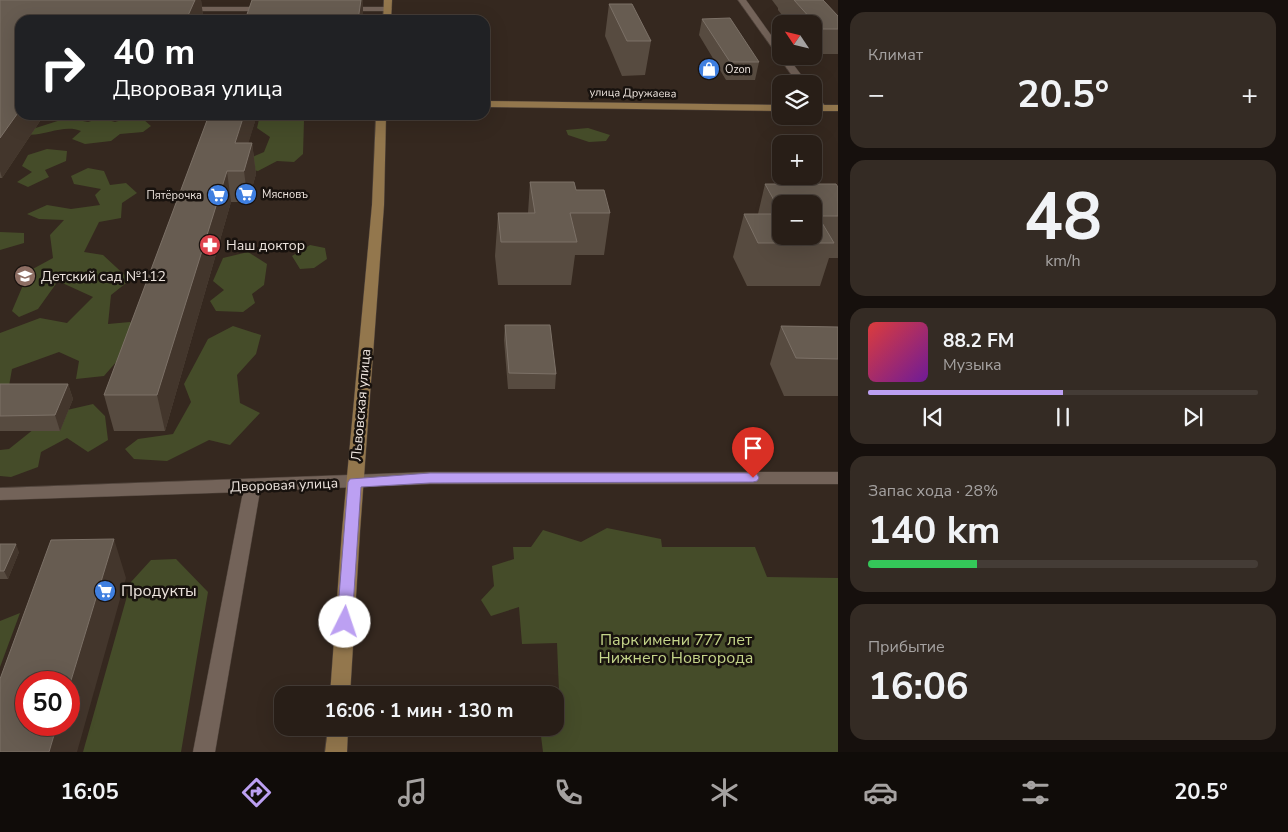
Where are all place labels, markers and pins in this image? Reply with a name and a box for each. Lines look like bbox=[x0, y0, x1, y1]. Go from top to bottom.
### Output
shop icon: Ozon bbox=[697, 57, 721, 81]
place label: Ozon bbox=[725, 62, 751, 77]
supermarket icon: Мясновъ bbox=[234, 182, 258, 206]
supermarket icon: Пятёрочка bbox=[206, 183, 230, 207]
place label: Мясновъ bbox=[262, 187, 308, 202]
place label: Пятёрочка bbox=[146, 188, 202, 203]
pharmacy icon: Наш доктор bbox=[198, 233, 222, 257]
place label: Наш доктор bbox=[226, 236, 305, 255]
school or university icon: Детский сад №112 bbox=[13, 264, 37, 288]
place label: Детский сад №112 bbox=[41, 267, 166, 286]
pin bbox=[732, 427, 774, 478]
supermarket icon: Продукты bbox=[93, 579, 117, 603]
place label: Продукты bbox=[121, 580, 197, 602]

